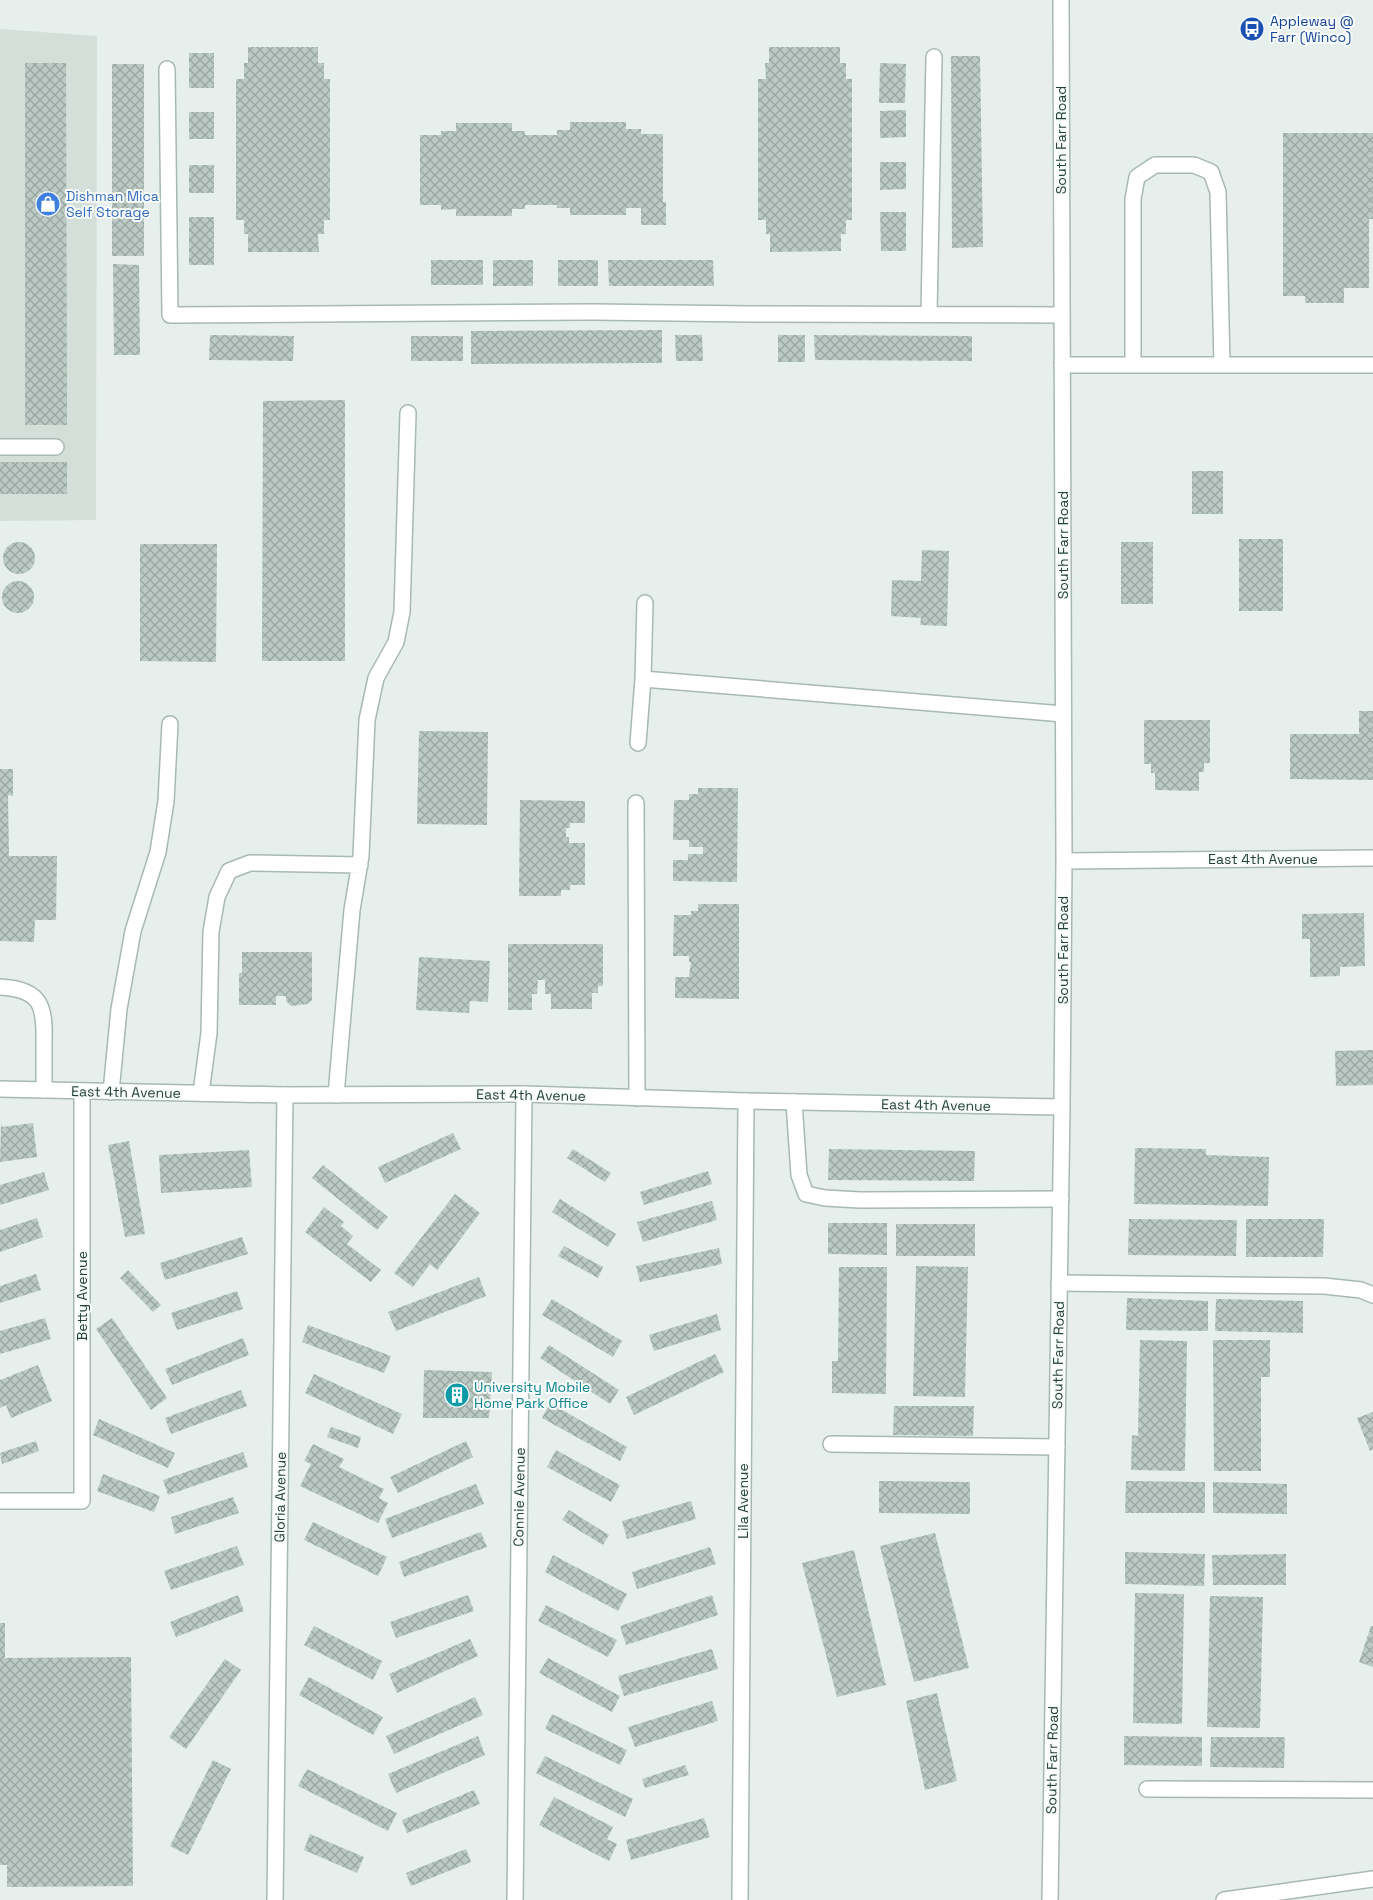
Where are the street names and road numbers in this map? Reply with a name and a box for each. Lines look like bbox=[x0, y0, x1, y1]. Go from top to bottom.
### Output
street label: South Farr Road bbox=[1052, 86, 1070, 194]
street label: South Farr Road bbox=[1054, 491, 1072, 599]
street label: East 4th Avenue bbox=[1208, 850, 1318, 868]
street label: South Farr Road bbox=[1054, 896, 1072, 1004]
street label: East 4th Avenue bbox=[71, 1082, 181, 1102]
street label: East 4th Avenue bbox=[476, 1085, 586, 1105]
street label: East 4th Avenue bbox=[881, 1095, 991, 1115]
street label: Betty Avenue bbox=[73, 1251, 91, 1341]
street label: South Farr Road bbox=[1048, 1301, 1068, 1409]
street label: Connie Avenue bbox=[509, 1447, 529, 1547]
street label: Gloria Avenue bbox=[270, 1451, 290, 1543]
street label: Lila Avenue bbox=[734, 1463, 752, 1539]
street label: South Farr Road bbox=[1042, 1706, 1062, 1814]

